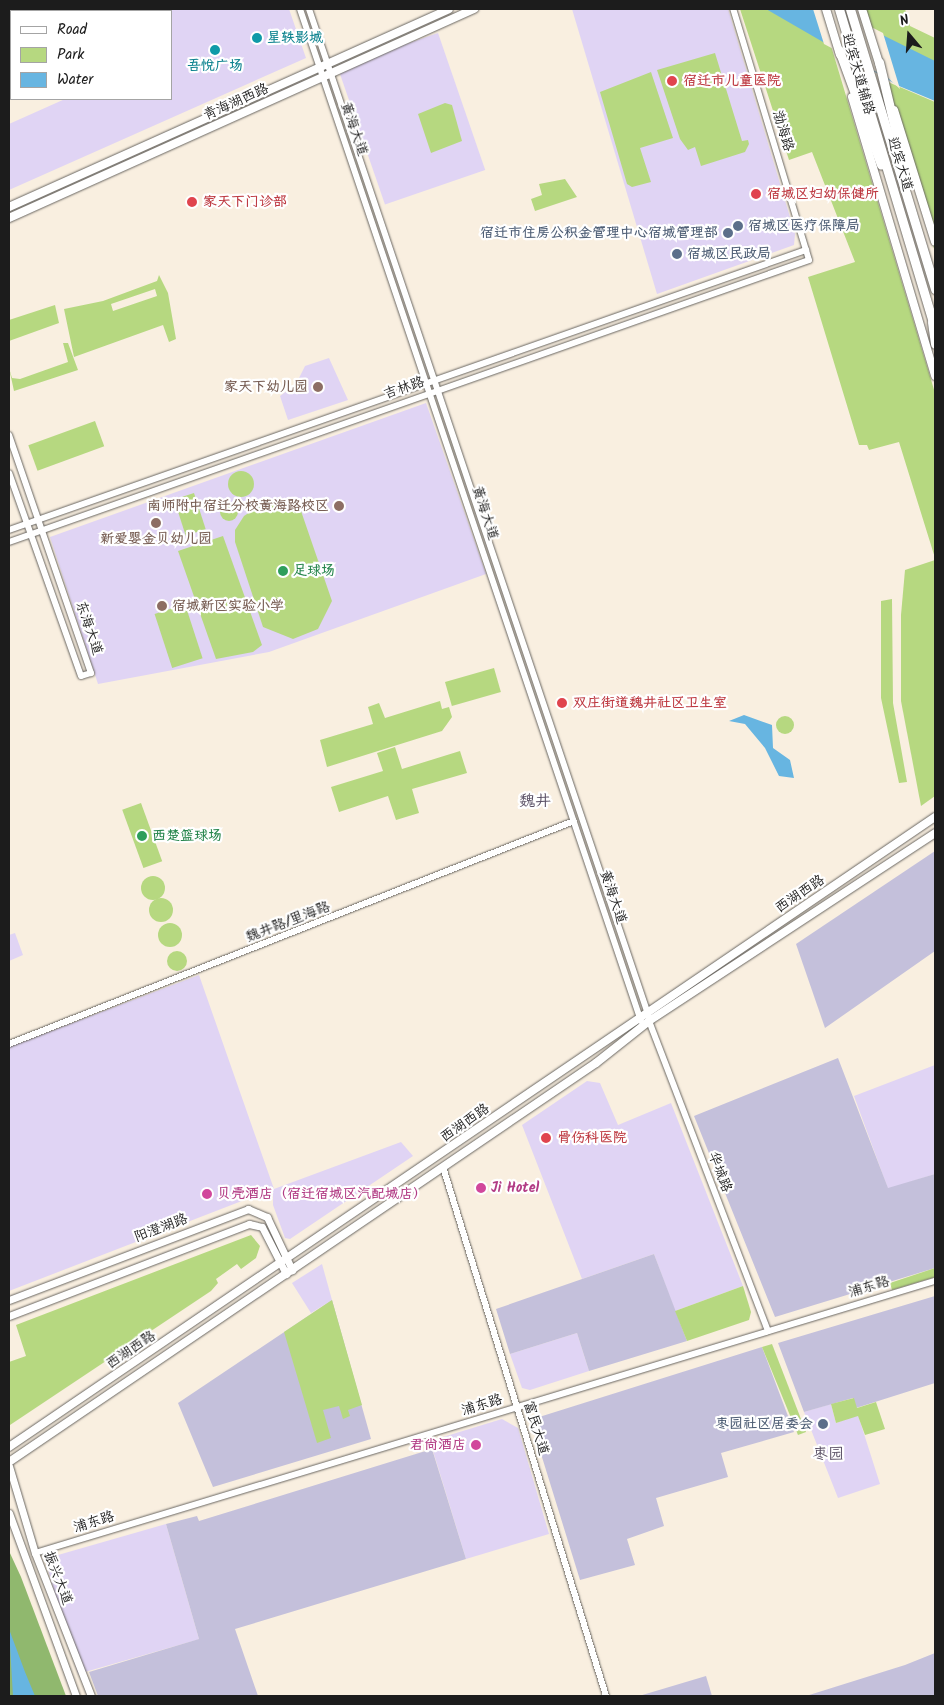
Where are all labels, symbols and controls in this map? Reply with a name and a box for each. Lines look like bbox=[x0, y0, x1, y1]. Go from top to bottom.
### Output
text: N bbox=[897, 9, 912, 33]
legend bbox=[10, 10, 172, 100]
north arrow bbox=[884, 10, 934, 60]
text: Road bbox=[57, 18, 87, 42]
place label: 星轶影城 bbox=[267, 30, 323, 46]
street label: 迎宾大道辅路 bbox=[838, 31, 878, 117]
marker: 星轶影城 bbox=[251, 32, 263, 44]
text: Park bbox=[57, 43, 84, 67]
marker: 吾悦广场 bbox=[209, 44, 221, 56]
place label: 吾悦广场 bbox=[187, 58, 243, 74]
text: Water bbox=[57, 68, 93, 92]
place label: 宿迁市儿童医院 bbox=[683, 73, 781, 89]
marker: 宿迁市儿童医院 bbox=[665, 74, 679, 88]
street label: 青海湖西路 bbox=[201, 80, 271, 124]
street label: 黄海大道 bbox=[337, 100, 371, 158]
street label: 渤海路 bbox=[769, 108, 797, 154]
street label: 迎宾大道 bbox=[884, 135, 916, 193]
place label: 宿城区妇幼保健所 bbox=[767, 186, 879, 202]
marker: 宿城区妇幼保健所 bbox=[749, 187, 763, 201]
place label: 家天下门诊部 bbox=[203, 194, 287, 210]
marker: 家天下门诊部 bbox=[185, 195, 199, 209]
place label: 宿城区医疗保障局 bbox=[748, 218, 860, 234]
marker: 宿城区医疗保障局 bbox=[732, 220, 744, 232]
place label: 宿迁市住房公积金管理中心宿城管理部 bbox=[480, 225, 718, 241]
marker: 宿迁市住房公积金管理中心宿城管理部 bbox=[722, 227, 734, 239]
place label: 宿城区民政局 bbox=[687, 246, 771, 262]
marker: 宿城区民政局 bbox=[671, 248, 683, 260]
street label: 吉林路 bbox=[381, 373, 427, 403]
place label: 家天下幼儿园 bbox=[224, 379, 308, 395]
marker: 家天下幼儿园 bbox=[312, 381, 324, 393]
street label: 黄海大道 bbox=[468, 484, 502, 542]
place label: 南师附中宿迁分校黄海路校区 bbox=[147, 498, 329, 514]
marker: 南师附中宿迁分校黄海路校区 bbox=[333, 500, 345, 512]
marker: 新爱婴金贝幼儿园 bbox=[150, 517, 162, 529]
place label: 新爱婴金贝幼儿园 bbox=[100, 531, 212, 547]
place label: 足球场 bbox=[293, 563, 335, 579]
marker: 足球场 bbox=[277, 565, 289, 577]
place label: 宿城新区实验小学 bbox=[172, 598, 284, 614]
street label: 东海大道 bbox=[72, 599, 106, 657]
marker: 宿城新区实验小学 bbox=[156, 600, 168, 612]
place label: 双庄街道魏井社区卫生室 bbox=[573, 695, 727, 711]
marker: 双庄街道魏井社区卫生室 bbox=[555, 696, 569, 710]
district label: 魏井 bbox=[519, 792, 551, 812]
place label: 西楚篮球场 bbox=[152, 828, 222, 844]
marker: 西楚篮球场 bbox=[136, 830, 148, 842]
street label: 黄海大道 bbox=[596, 868, 630, 926]
street label: 西湖西路 bbox=[772, 871, 828, 917]
street label: 魏井路/里海路 bbox=[243, 898, 333, 946]
street label: 西湖西路 bbox=[437, 1100, 493, 1146]
place label: 骨伤科医院 bbox=[557, 1130, 627, 1146]
marker: 骨伤科医院 bbox=[539, 1131, 553, 1145]
street label: 华城路 bbox=[705, 1149, 735, 1195]
place label: Ji Hotel bbox=[491, 1180, 539, 1196]
marker: Ji Hotel bbox=[475, 1182, 487, 1194]
place label: 贝壳酒店（宿迁宿城区汽配城店） bbox=[217, 1186, 427, 1202]
marker: 贝壳酒店（宿迁宿城区汽配城店） bbox=[201, 1188, 213, 1200]
street label: 阳澄湖路 bbox=[132, 1210, 190, 1246]
street label: 浦东路 bbox=[846, 1273, 892, 1301]
street label: 西湖西路 bbox=[103, 1327, 159, 1373]
street label: 浦东路 bbox=[459, 1391, 505, 1419]
street label: 富民大道 bbox=[520, 1399, 552, 1457]
place label: 枣园社区居委会 bbox=[715, 1416, 813, 1432]
marker: 枣园社区居委会 bbox=[817, 1418, 829, 1430]
place label: 君尚酒店 bbox=[410, 1437, 466, 1453]
marker: 君尚酒店 bbox=[470, 1439, 482, 1451]
district label: 枣园 bbox=[812, 1445, 844, 1465]
street label: 浦东路 bbox=[71, 1508, 117, 1536]
street label: 振兴大道 bbox=[40, 1549, 76, 1607]

